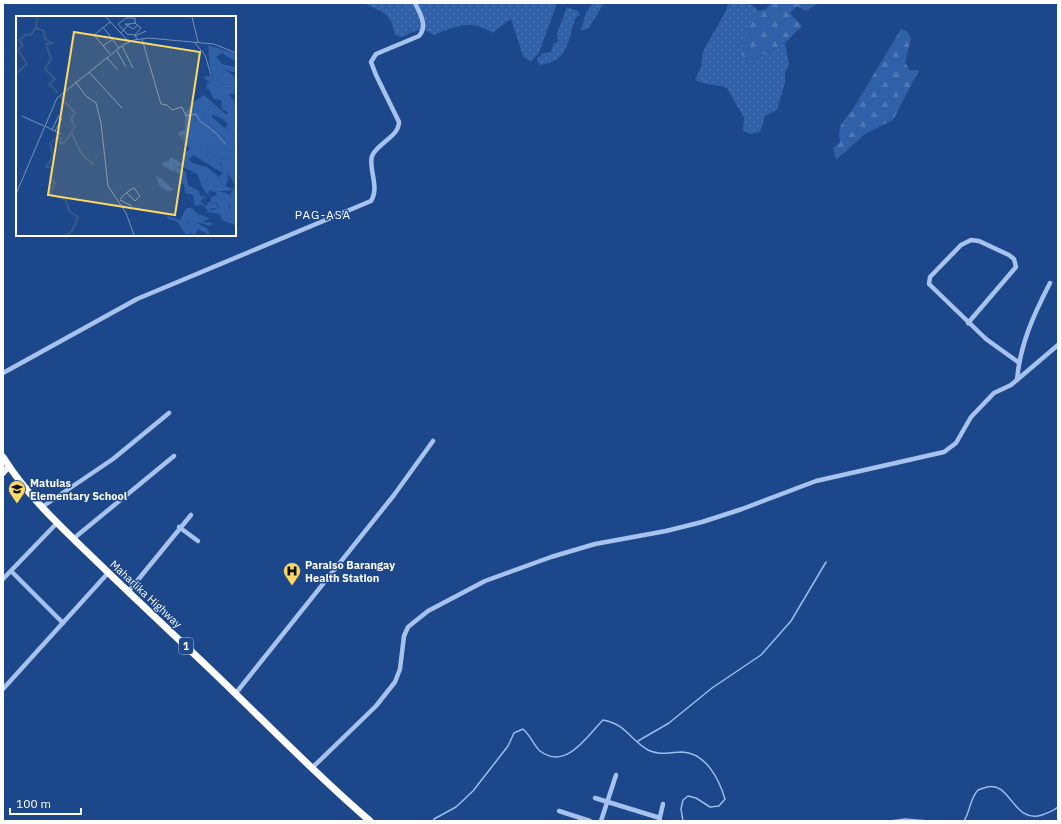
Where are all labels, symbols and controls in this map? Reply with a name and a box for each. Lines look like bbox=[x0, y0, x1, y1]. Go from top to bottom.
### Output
inset map bbox=[16, 16, 236, 236]
district label: PAG-ASA bbox=[295, 207, 351, 222]
place label: Matulas Elementary School bbox=[30, 476, 128, 503]
school or university icon: Matulas Elementary School bbox=[7, 479, 27, 504]
street label: Maharlika Highway bbox=[107, 557, 185, 631]
place label: Paraiso Barangay Health Station bbox=[305, 558, 395, 585]
hospital icon: Paraiso Barangay Health Station bbox=[282, 561, 302, 586]
road number: 1 bbox=[179, 638, 193, 654]
scale bar bbox=[10, 790, 81, 816]
text: 100 m bbox=[16, 796, 51, 811]

